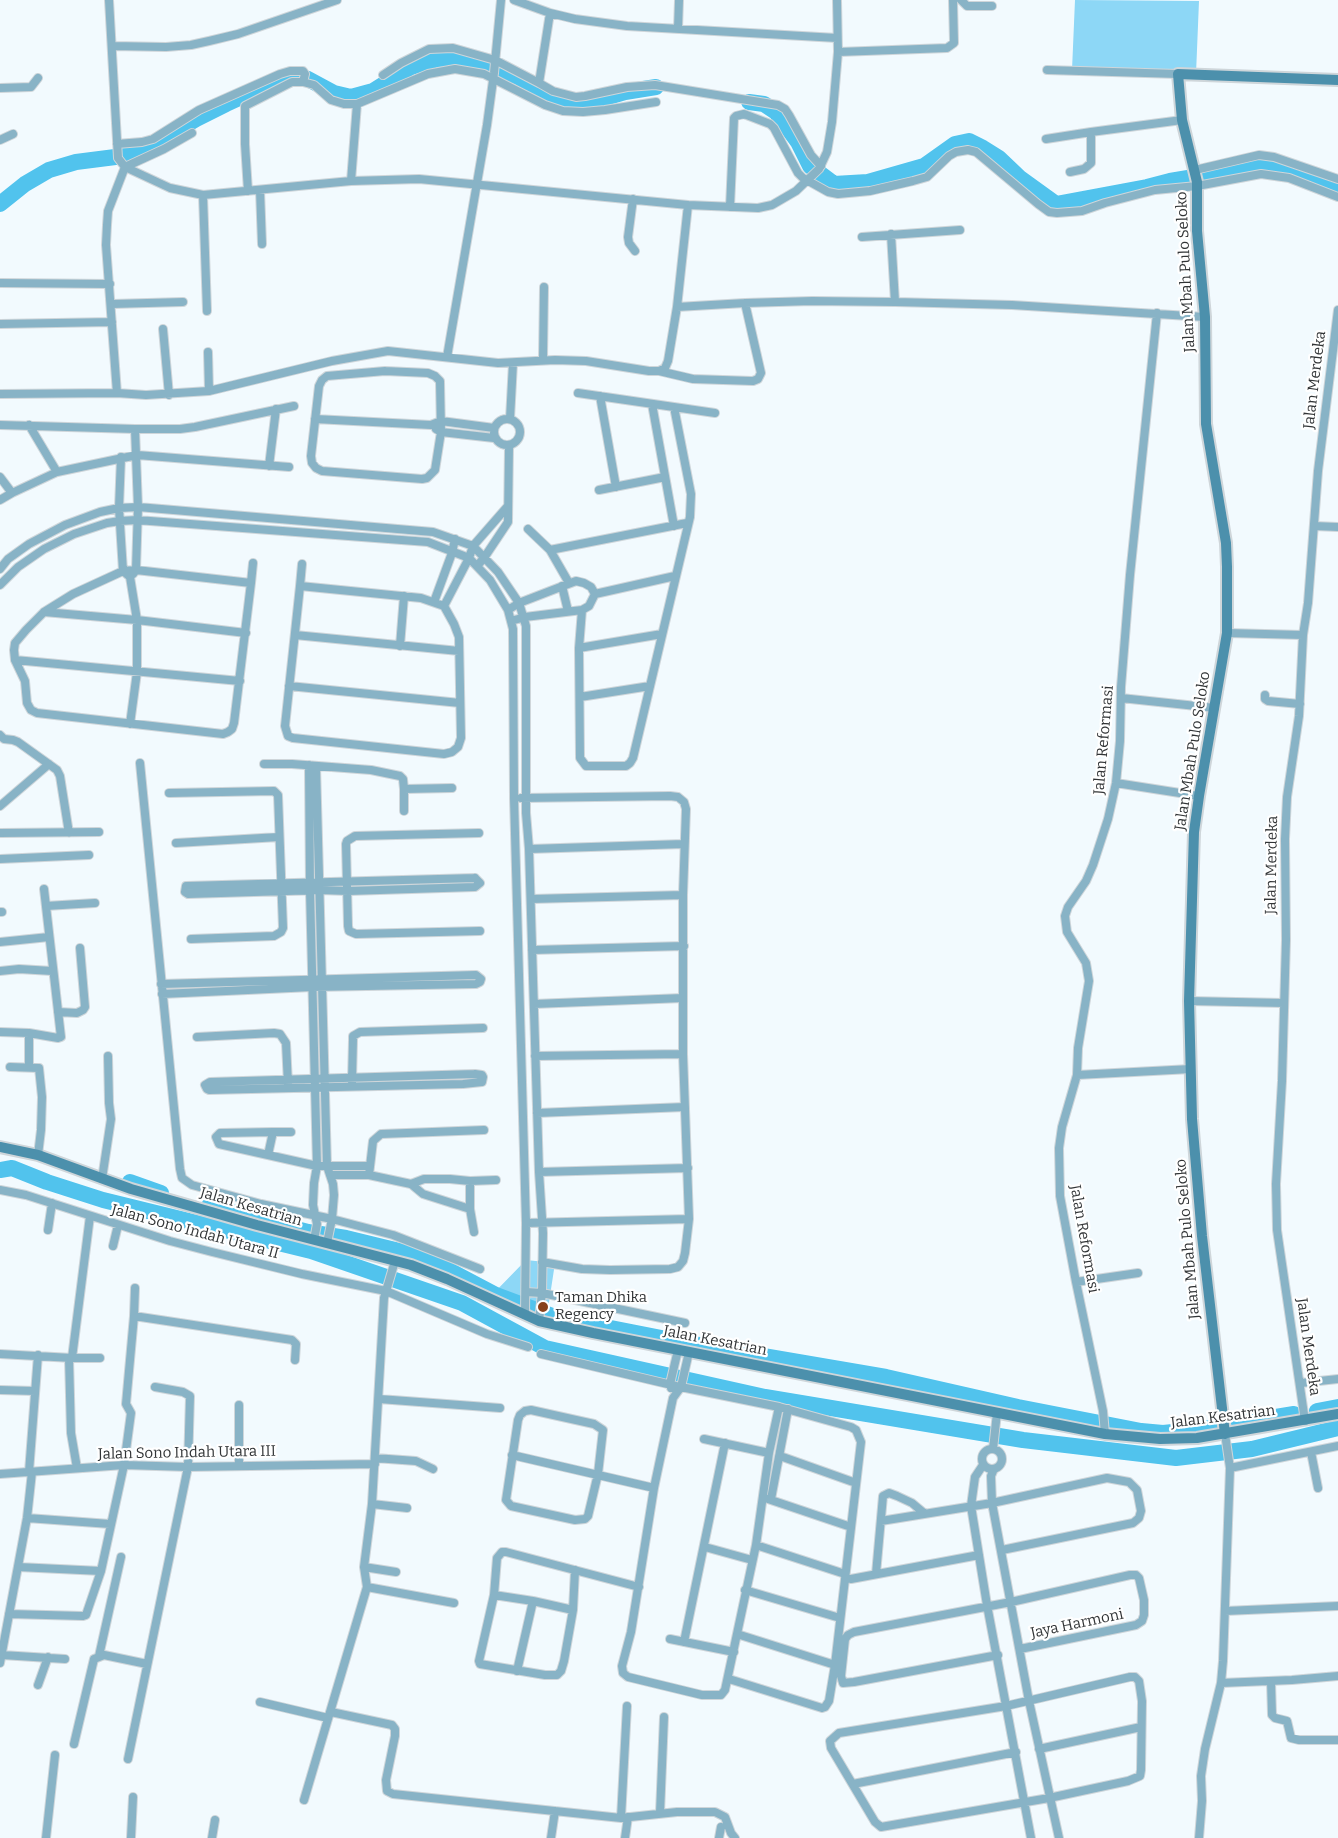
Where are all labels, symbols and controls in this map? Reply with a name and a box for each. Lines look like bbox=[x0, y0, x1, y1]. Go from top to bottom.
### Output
street label: Jalan Mbah Pulo Seloko bbox=[1173, 191, 1199, 353]
street label: Jalan Merdeka bbox=[1300, 330, 1330, 430]
street label: Jalan Mbah Pulo Seloko bbox=[1172, 670, 1214, 832]
street label: Jalan Reformasi bbox=[1090, 685, 1118, 795]
street label: Jalan Merdeka bbox=[1262, 816, 1282, 914]
street label: Jalan Mbah Pulo Seloko bbox=[1172, 1158, 1204, 1320]
street label: Jalan Reformasi bbox=[1066, 1183, 1102, 1295]
street label: Jalan Kesatrian bbox=[198, 1184, 304, 1230]
street label: Jalan Sono Indah Utara II bbox=[109, 1201, 281, 1263]
place label: Taman Dhika Regency bbox=[555, 1289, 647, 1324]
street label: Jalan Merdeka bbox=[1292, 1297, 1324, 1397]
marker: Taman Dhika Regency bbox=[536, 1300, 550, 1314]
street label: Jalan Kesatrian bbox=[662, 1322, 768, 1360]
street label: Jalan Kesatrian bbox=[1170, 1402, 1276, 1432]
street label: Jalan Sono Indah Utara III bbox=[98, 1442, 276, 1464]
street label: Jaya Harmoni bbox=[1029, 1605, 1125, 1643]

